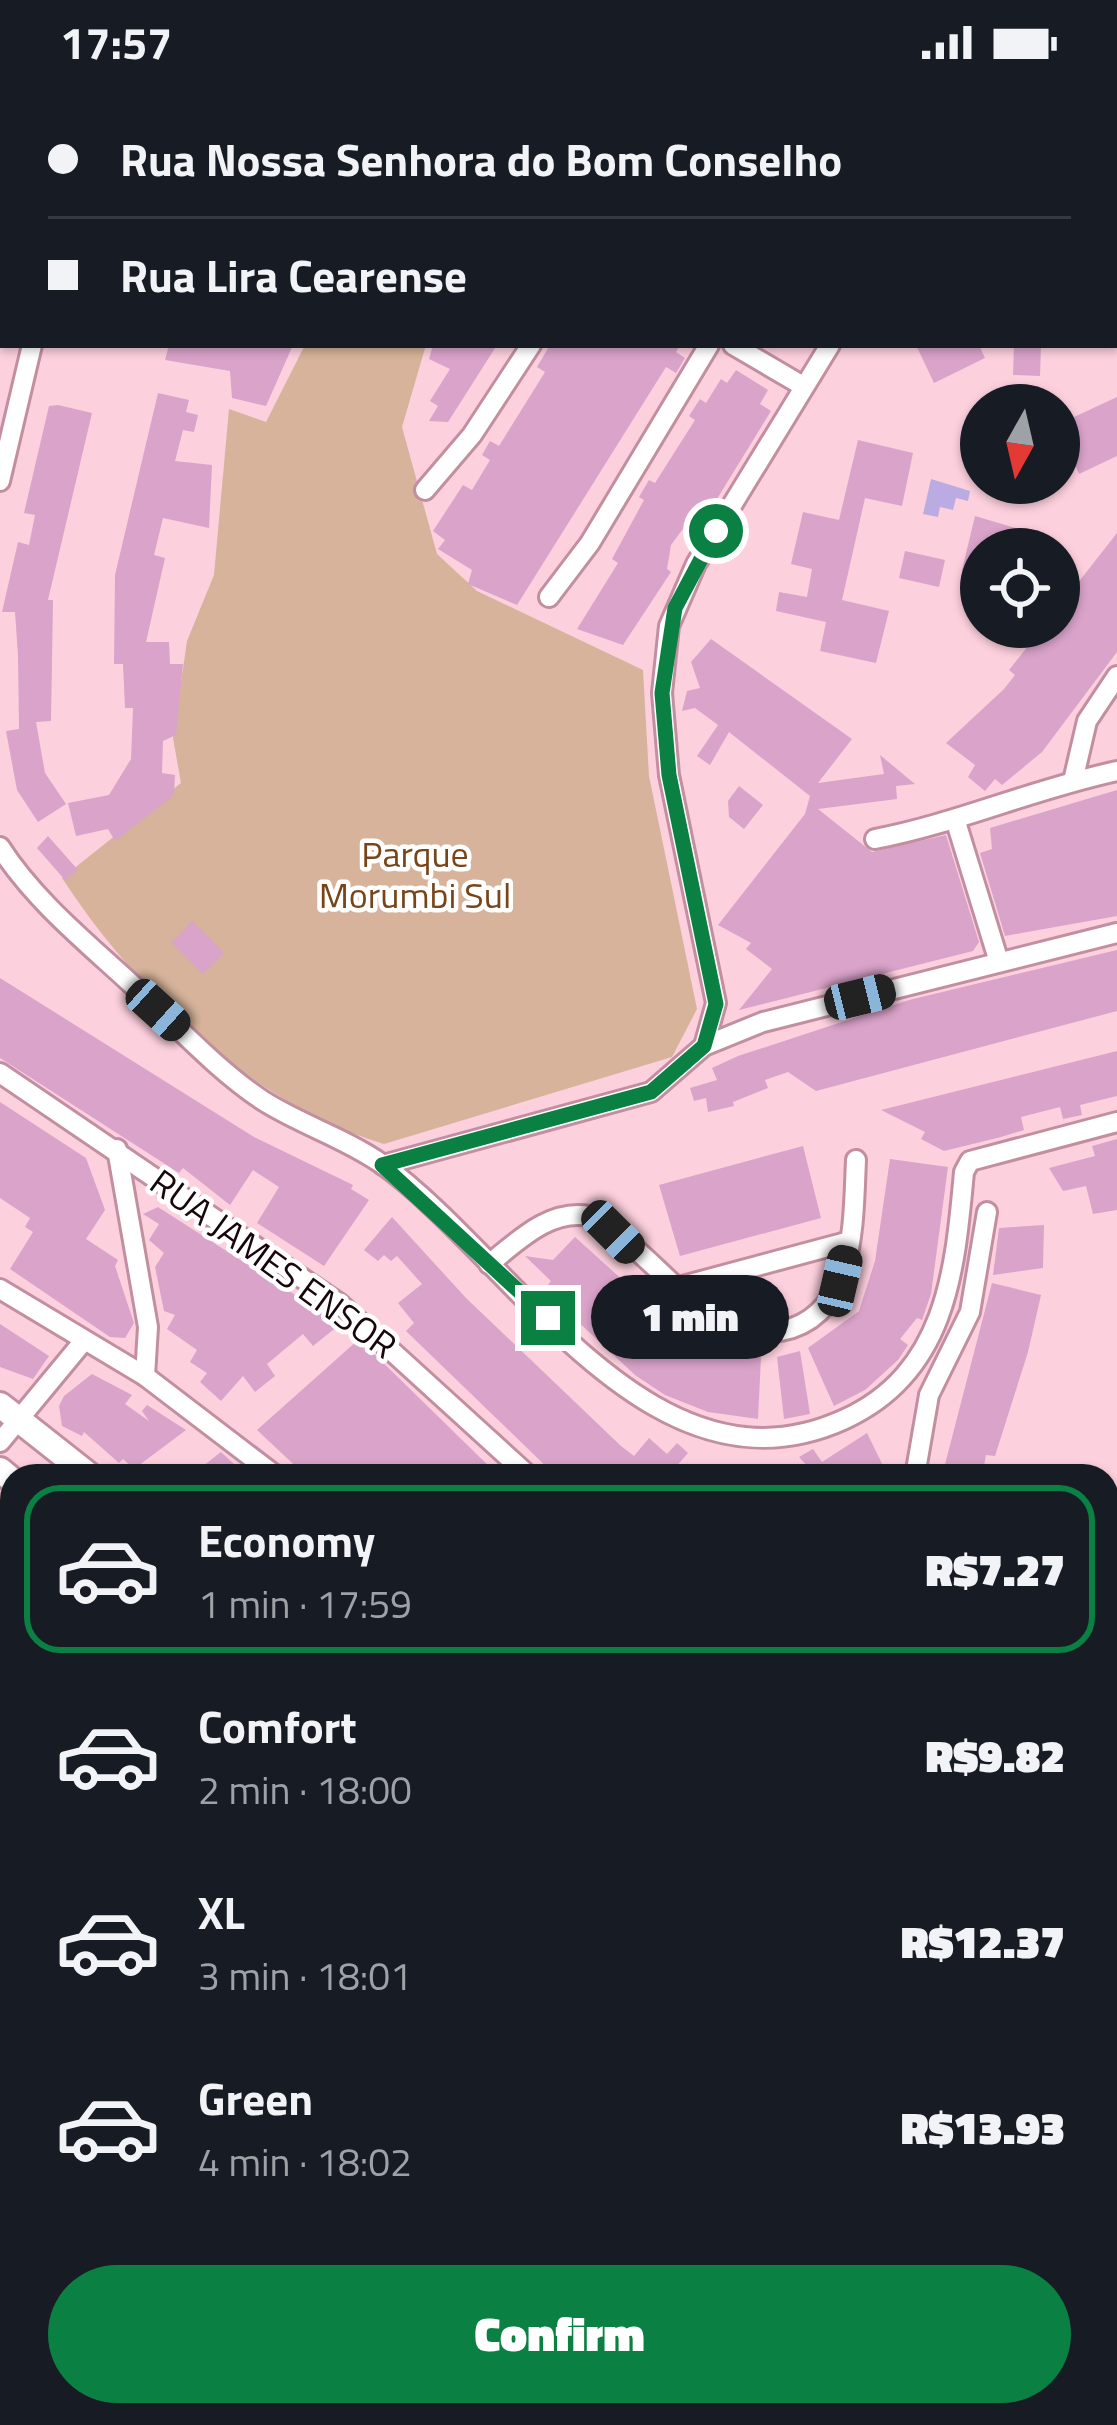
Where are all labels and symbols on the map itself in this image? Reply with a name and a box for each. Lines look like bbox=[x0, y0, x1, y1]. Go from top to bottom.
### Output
north arrow bbox=[960, 384, 1080, 504]
route start bbox=[689, 504, 743, 558]
park label: Parque Morumbi Sul bbox=[319, 826, 511, 922]
car bbox=[821, 971, 899, 1023]
car bbox=[119, 973, 197, 1047]
street label: RUA JAMES ENSOR bbox=[139, 1154, 409, 1372]
car bbox=[575, 1194, 651, 1270]
car bbox=[814, 1242, 866, 1320]
callout: 1 min bbox=[590, 1276, 788, 1360]
route end bbox=[521, 1291, 575, 1345]

